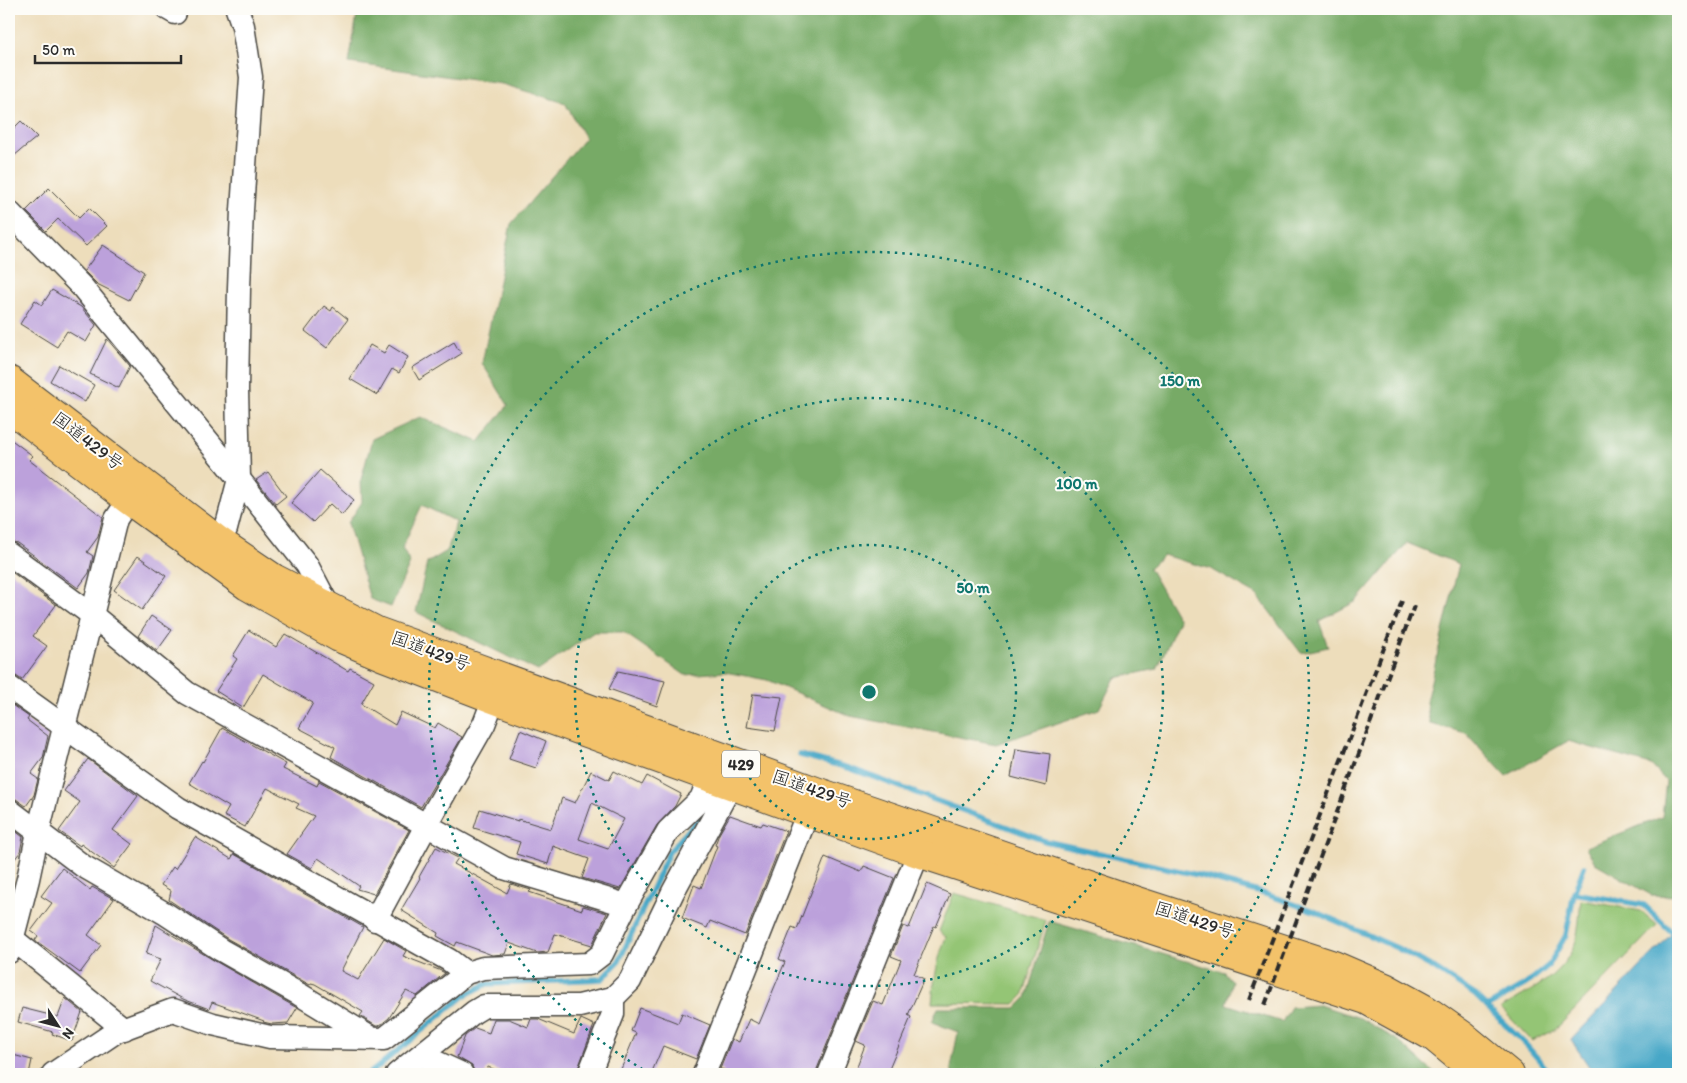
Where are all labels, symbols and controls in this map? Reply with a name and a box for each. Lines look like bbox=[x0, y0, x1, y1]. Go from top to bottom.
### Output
scale bar bbox=[35, 32, 181, 64]
text: 50 m bbox=[42, 41, 75, 59]
text: 150 m bbox=[1160, 372, 1200, 390]
street label: 国道429号 bbox=[48, 407, 128, 475]
text: 100 m bbox=[1056, 475, 1098, 493]
text: 50 m bbox=[956, 579, 990, 597]
street label: 国道429号 bbox=[388, 626, 474, 676]
centre of rings bbox=[860, 683, 878, 701]
road number: 429 bbox=[722, 751, 760, 778]
street label: 国道429号 bbox=[769, 765, 855, 813]
street label: 国道429号 bbox=[1152, 897, 1238, 943]
north arrow bbox=[32, 1000, 82, 1050]
text: N bbox=[58, 1025, 78, 1042]

